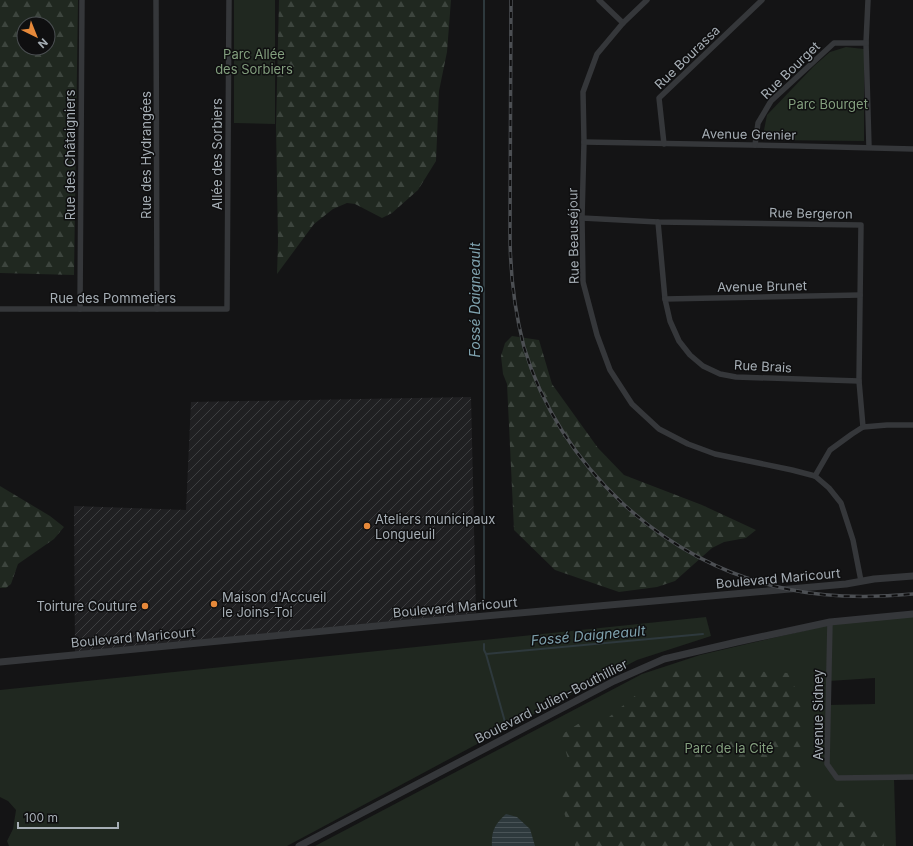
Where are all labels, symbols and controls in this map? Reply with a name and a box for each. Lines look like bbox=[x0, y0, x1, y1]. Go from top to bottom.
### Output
north arrow bbox=[16, 16, 56, 56]
street label: Rue Bourassa bbox=[651, 22, 723, 92]
text: N bbox=[35, 35, 51, 51]
street label: Rue Bourget bbox=[757, 38, 823, 102]
park label: Parc Allée des Sorbiers bbox=[215, 46, 293, 77]
street label: Rue des Châtaigniers bbox=[62, 89, 78, 220]
street label: Rue des Hydrangées bbox=[138, 91, 154, 219]
park label: Parc Bourget bbox=[788, 96, 868, 112]
street label: Allée des Sorbiers bbox=[209, 98, 225, 210]
street label: Avenue Grenier bbox=[702, 125, 797, 143]
street label: Rue Beauséjour bbox=[564, 188, 582, 284]
street label: Rue Bergeron bbox=[769, 204, 853, 222]
water label: Fossé Daigneault bbox=[466, 242, 483, 357]
street label: Avenue Brunet bbox=[717, 277, 807, 295]
street label: Rue des Pommetiers bbox=[50, 290, 176, 306]
street label: Rue Brais bbox=[734, 356, 793, 376]
place label: Ateliers municipaux Longueuil bbox=[375, 511, 495, 542]
marker: Ateliers municipaux Longueuil bbox=[362, 521, 372, 531]
street label: Boulevard Maricourt bbox=[715, 565, 841, 591]
place label: Maison d'Accueil le Joins-Toi bbox=[222, 589, 326, 620]
street label: Boulevard Maricourt bbox=[392, 594, 518, 620]
place label: Toirture Couture bbox=[37, 598, 137, 614]
marker: Maison d'Accueil le Joins-Toi bbox=[209, 599, 219, 609]
marker: Toirture Couture bbox=[140, 601, 150, 611]
water label: Fossé Daigneault bbox=[530, 621, 646, 648]
street label: Boulevard Maricourt bbox=[70, 624, 196, 650]
street label: Boulevard Julien-Bouthillier bbox=[472, 655, 630, 746]
street label: Avenue Sidney bbox=[810, 669, 826, 761]
park label: Parc de la Cité bbox=[684, 740, 774, 756]
scale bar bbox=[18, 804, 118, 830]
text: 100 m bbox=[24, 810, 58, 825]

